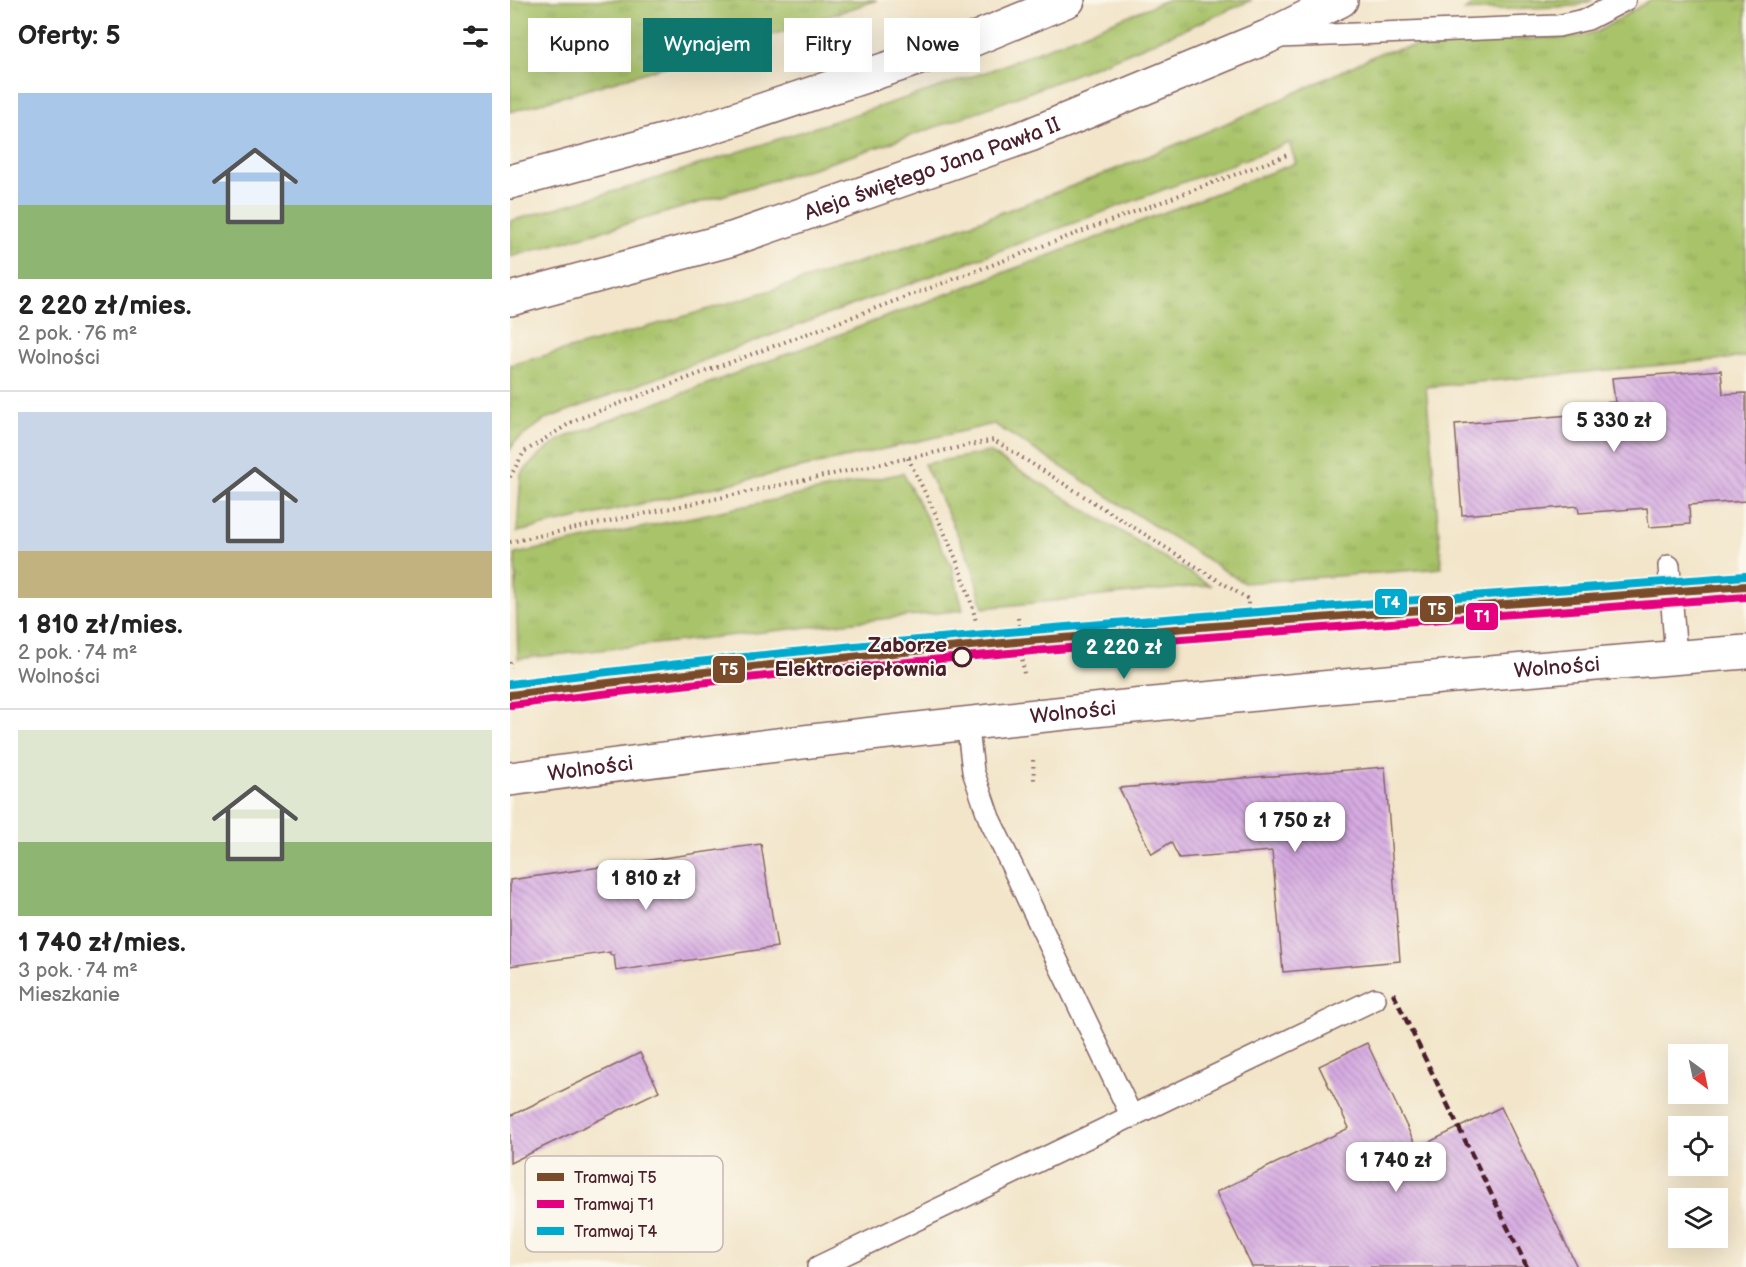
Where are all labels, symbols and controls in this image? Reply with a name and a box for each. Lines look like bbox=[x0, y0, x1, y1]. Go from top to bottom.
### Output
chip: Kupno bbox=[528, 18, 631, 72]
chip: Wynajem bbox=[643, 18, 772, 72]
chip: Filtry bbox=[784, 18, 872, 72]
chip: Nowe bbox=[884, 18, 980, 72]
icon: filters bbox=[459, 20, 492, 53]
text: Oferty: 5 bbox=[18, 21, 121, 52]
street label: Aleja świętego Jana Pawła II bbox=[801, 112, 1064, 226]
icon: home bbox=[201, 132, 309, 240]
text: 2 220 zł/mies. bbox=[18, 291, 191, 322]
text: 2 pok. · 76 m² bbox=[18, 322, 137, 346]
text: Wolności bbox=[18, 346, 100, 370]
pin: 5 330 zł bbox=[1552, 402, 1676, 453]
text: 5 330 zł bbox=[1576, 409, 1652, 433]
icon: home bbox=[201, 451, 309, 559]
line badge: T4 bbox=[1374, 588, 1408, 616]
text: T4 bbox=[1382, 594, 1401, 613]
line badge: T5 bbox=[1419, 595, 1454, 623]
text: T5 bbox=[1428, 601, 1446, 620]
line badge: T1 bbox=[1465, 602, 1499, 631]
text: T1 bbox=[1474, 608, 1490, 627]
text: 1 810 zł/mies. bbox=[18, 610, 183, 641]
pin: 2 220 zł bbox=[1062, 629, 1186, 680]
place label: Zaborze Elektrociepłownia bbox=[774, 633, 947, 682]
text: 2 220 zł bbox=[1086, 636, 1162, 660]
text: 2 pok. · 74 m² bbox=[18, 641, 137, 665]
marker: Zaborze Elektrociepłownia bbox=[952, 647, 972, 667]
street label: Wolności bbox=[1513, 652, 1601, 684]
line badge: T5 bbox=[712, 655, 746, 684]
text: T5 bbox=[720, 661, 738, 680]
text: Wolności bbox=[18, 665, 100, 689]
street label: Wolności bbox=[1029, 696, 1117, 729]
street label: Wolności bbox=[546, 751, 635, 787]
icon: home bbox=[201, 769, 309, 877]
pin: 1 750 zł bbox=[1233, 802, 1357, 853]
text: 1 750 zł bbox=[1259, 809, 1331, 833]
pin: 1 810 zł bbox=[584, 860, 708, 911]
text: 1 810 zł bbox=[611, 867, 681, 891]
text: 1 740 zł/mies. bbox=[18, 928, 186, 959]
text: 3 pok. · 74 m² bbox=[18, 959, 138, 983]
text: Mieszkanie bbox=[18, 983, 120, 1007]
north arrow bbox=[1668, 1044, 1728, 1104]
map controls bbox=[1668, 1044, 1728, 1248]
button: locate bbox=[1668, 1116, 1728, 1176]
pin: 1 740 zł bbox=[1334, 1142, 1458, 1193]
text: 1 740 zł bbox=[1360, 1149, 1432, 1173]
legend bbox=[525, 1156, 723, 1252]
text: Tramwaj T5 bbox=[574, 1169, 657, 1188]
button: layers bbox=[1668, 1188, 1728, 1248]
text: Tramwaj T1 bbox=[574, 1196, 654, 1215]
text: Tramwaj T4 bbox=[574, 1223, 657, 1242]

